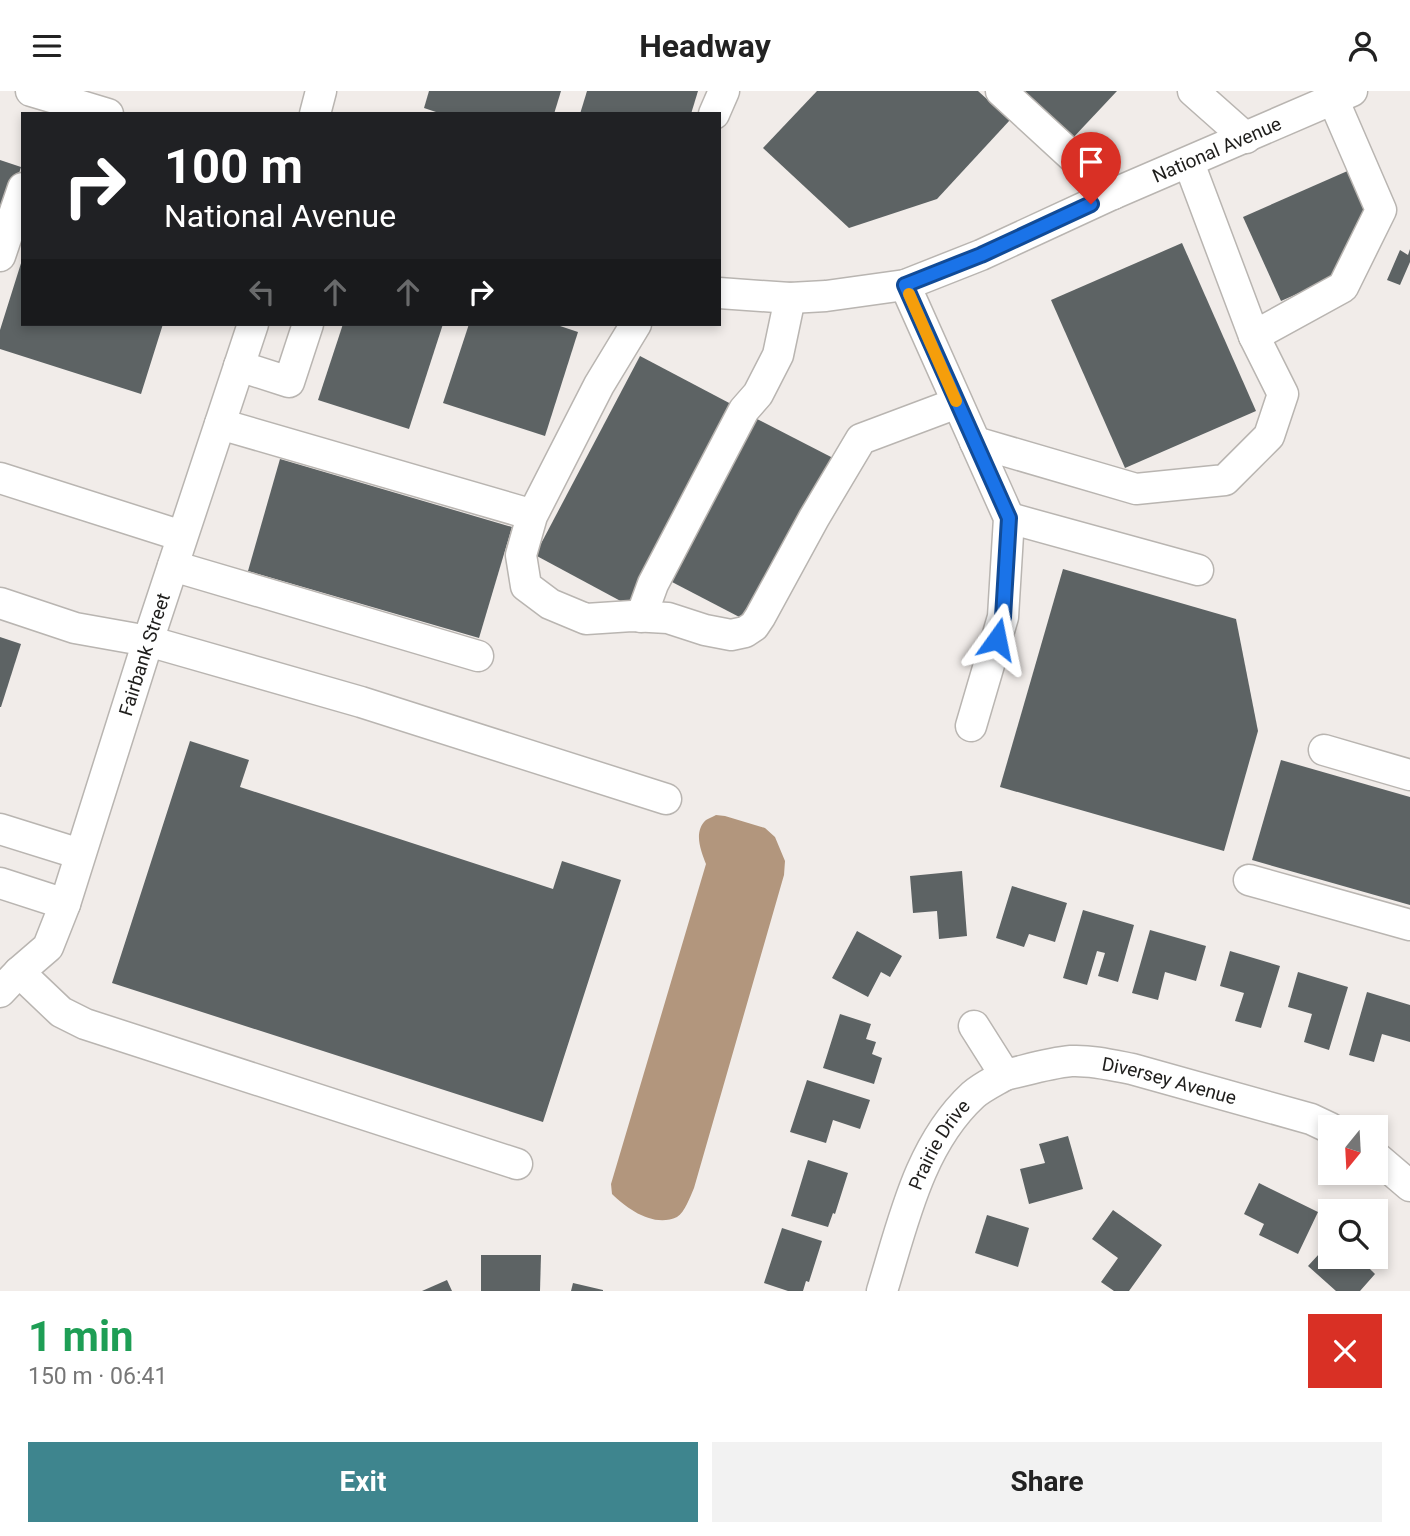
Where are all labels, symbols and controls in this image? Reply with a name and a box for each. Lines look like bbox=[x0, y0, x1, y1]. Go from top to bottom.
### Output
icon: menu bbox=[28, 27, 66, 65]
text: Headway bbox=[639, 27, 771, 65]
icon: person bbox=[1344, 27, 1382, 65]
street label: National Avenue bbox=[1149, 111, 1285, 187]
pin bbox=[1061, 132, 1121, 204]
text: 100 m bbox=[164, 138, 303, 195]
icon: right bbox=[49, 140, 140, 231]
icon: arrive bbox=[1072, 143, 1110, 181]
text: National Avenue bbox=[164, 197, 396, 235]
icon: left bbox=[243, 273, 281, 311]
icon: ahead bbox=[316, 273, 354, 311]
icon: ahead bbox=[389, 273, 427, 311]
icon: right bbox=[462, 273, 500, 311]
street label: Fairbank Street bbox=[114, 590, 175, 719]
position arrow bbox=[960, 602, 1034, 676]
street label: Diversey Avenue bbox=[1100, 1052, 1239, 1109]
street label: Prairie Drive bbox=[903, 1094, 974, 1193]
north arrow bbox=[1318, 1115, 1388, 1185]
map controls bbox=[1318, 1115, 1388, 1269]
button: search bbox=[1318, 1199, 1388, 1269]
text: 1 min bbox=[28, 1312, 134, 1361]
button: close bbox=[1308, 1314, 1382, 1388]
text: 150 m · 06:41 bbox=[28, 1363, 167, 1390]
button: Exit bbox=[28, 1442, 698, 1522]
button: Share bbox=[712, 1442, 1382, 1522]

